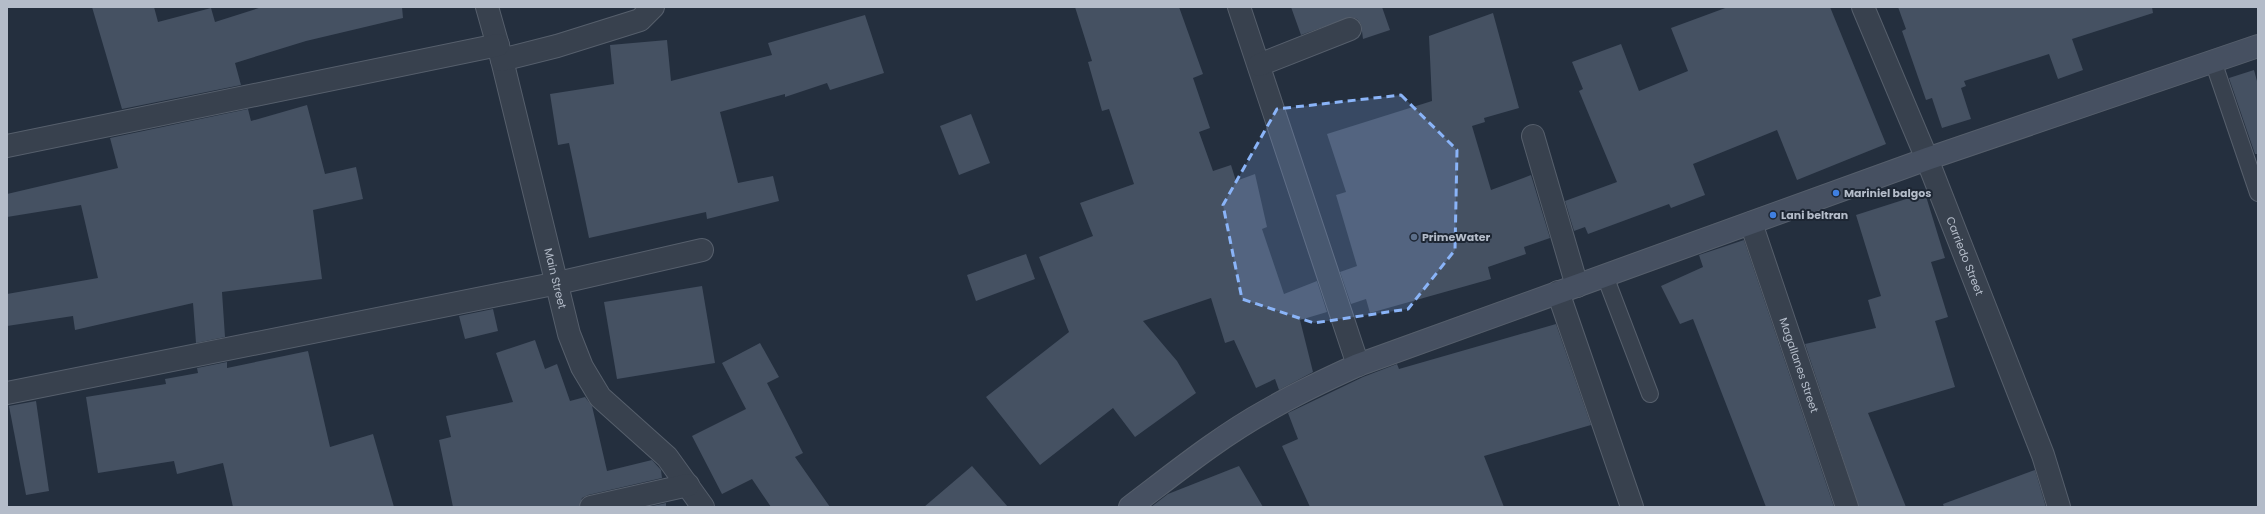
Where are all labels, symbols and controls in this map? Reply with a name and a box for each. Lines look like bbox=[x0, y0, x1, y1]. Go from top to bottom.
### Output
place label: Mariniel balgos bbox=[1844, 185, 1931, 201]
marker: Mariniel balgos bbox=[1831, 188, 1841, 198]
place label: Lani beltran bbox=[1781, 207, 1848, 223]
marker: Lani beltran bbox=[1768, 210, 1778, 220]
street label: Carriedo Street bbox=[1942, 214, 1988, 298]
place label: PrimeWater bbox=[1422, 229, 1491, 245]
marker: PrimeWater bbox=[1409, 232, 1419, 242]
street label: Main Street bbox=[540, 247, 571, 310]
street label: Magallanes Street bbox=[1776, 315, 1823, 415]

